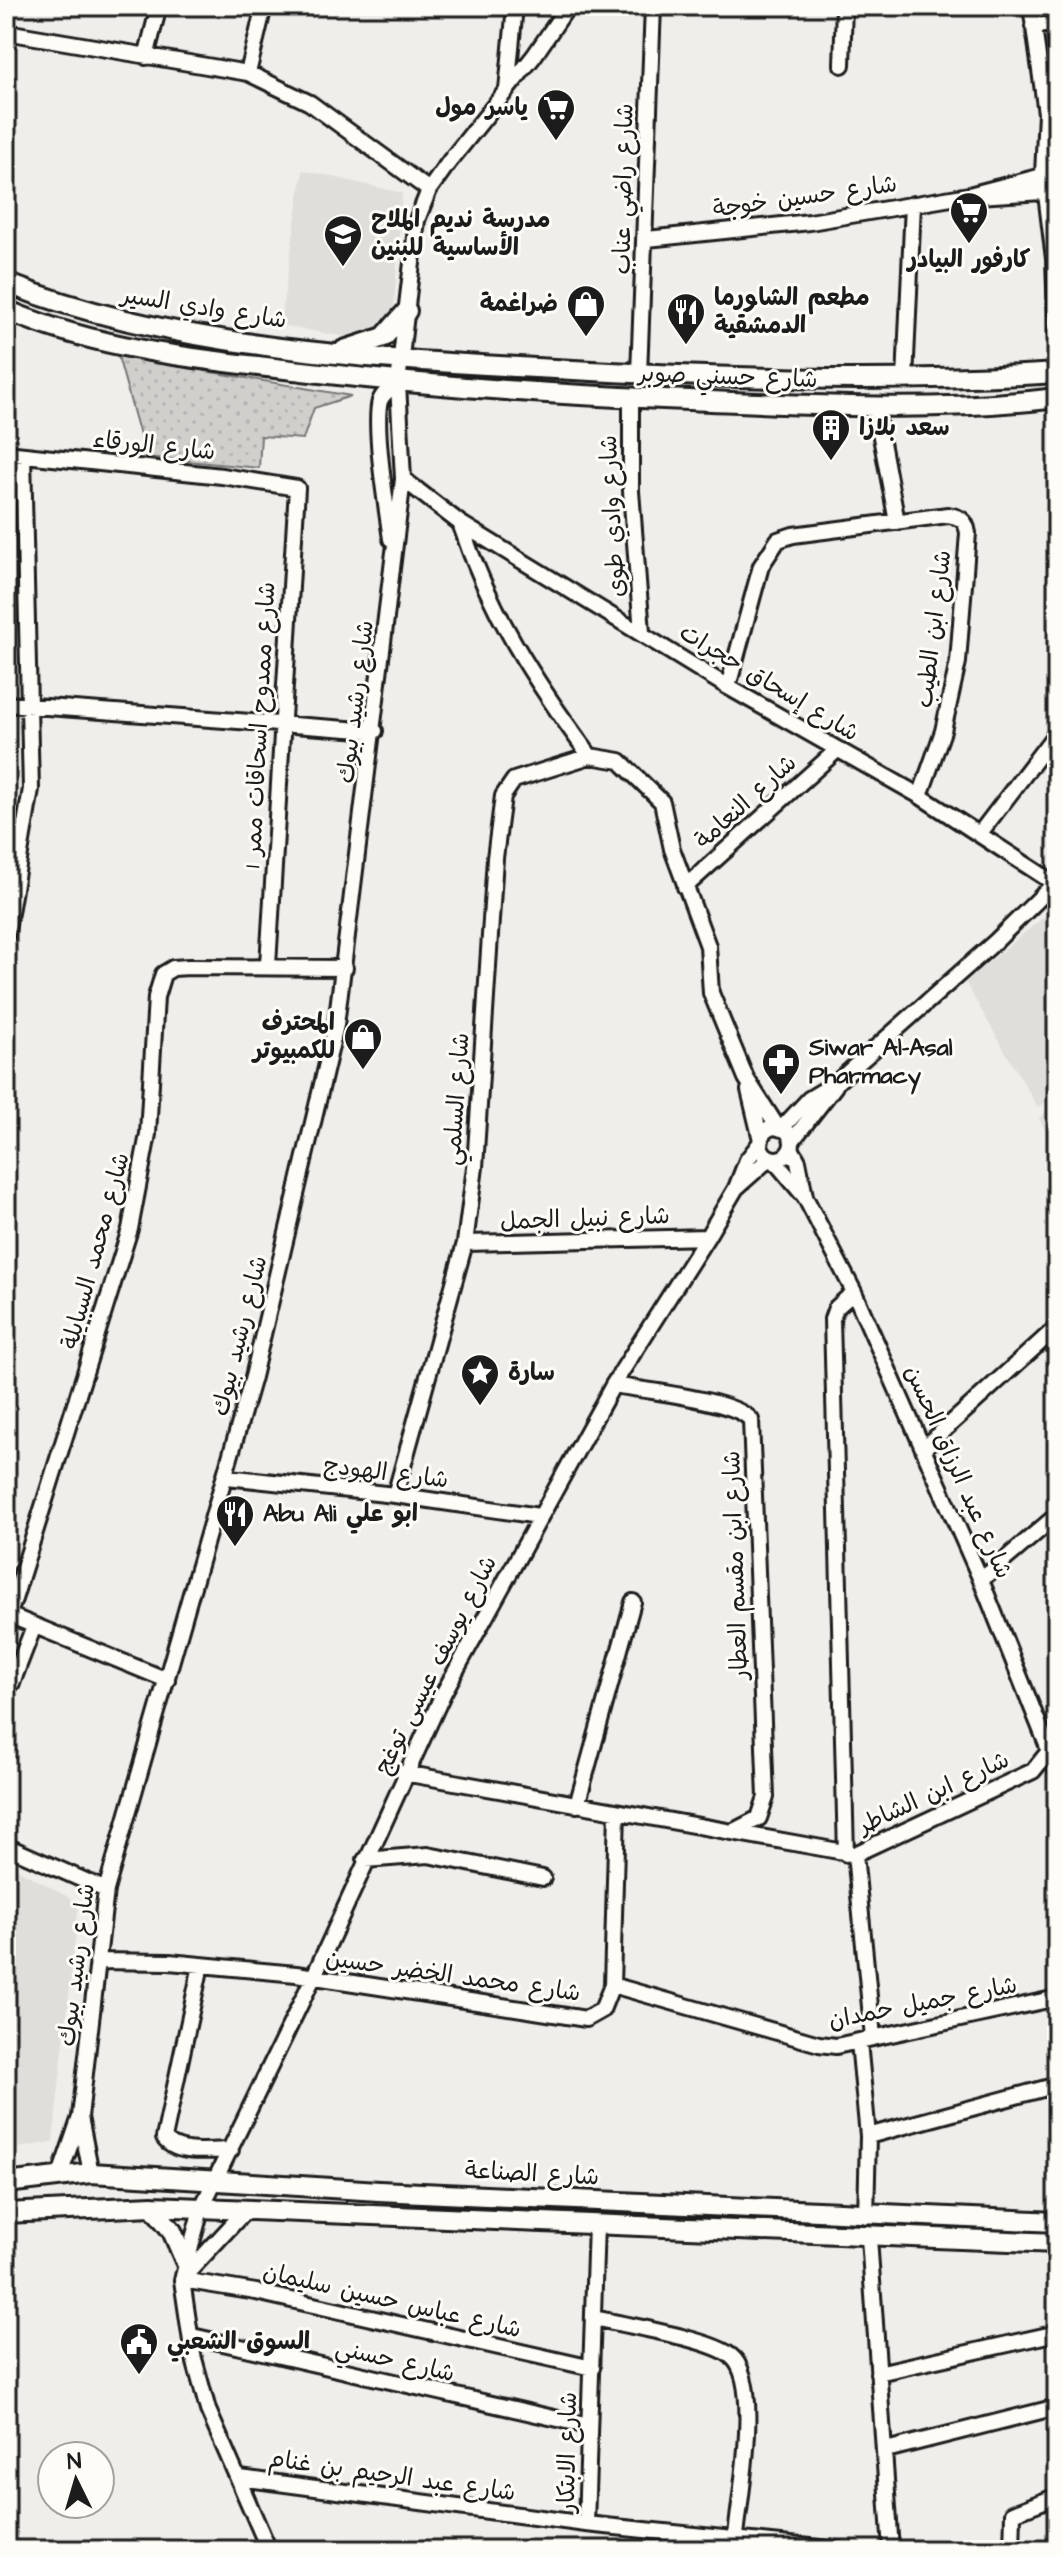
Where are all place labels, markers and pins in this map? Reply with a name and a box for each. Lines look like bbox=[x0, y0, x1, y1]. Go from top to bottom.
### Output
supermarket icon: ياسر مول bbox=[535, 87, 577, 142]
place label: ياسر مول bbox=[435, 91, 528, 125]
supermarket icon: كارفور البيادر bbox=[948, 190, 990, 245]
place label: مدرسة نديم الملاح الأساسية للبنين bbox=[371, 203, 551, 265]
school or university icon: مدرسة نديم الملاح الأساسية للبنين bbox=[322, 213, 364, 268]
place label: كارفور البيادر bbox=[906, 243, 1031, 277]
place label: مطعم الشاورما الدمشقية bbox=[714, 281, 870, 343]
shop icon: ضراغمة bbox=[565, 283, 607, 338]
place label: ضراغمة bbox=[480, 287, 558, 321]
restaurant icon: مطعم الشاورما الدمشقية bbox=[665, 291, 707, 346]
building icon: سعد بلازا bbox=[810, 407, 852, 462]
place label: سعد بلازا bbox=[859, 411, 950, 445]
place label: المحترف للكمبيوتر bbox=[251, 1006, 335, 1068]
shop icon: المحترف للكمبيوتر bbox=[342, 1016, 384, 1071]
place label: Siwar Al-Asal Pharmacy bbox=[808, 1031, 953, 1095]
pharmacy icon: Siwar Al-Asal Pharmacy bbox=[760, 1041, 802, 1096]
place icon: سارة bbox=[459, 1352, 501, 1407]
place label: سارة bbox=[508, 1356, 555, 1390]
restaurant icon: Abu Ali ابو علي bbox=[214, 1493, 256, 1548]
place label: Abu Ali ابو علي bbox=[263, 1497, 418, 1534]
public building icon: السوق الشعبي bbox=[118, 2321, 160, 2376]
place label: السوق الشعبي bbox=[167, 2325, 310, 2362]

